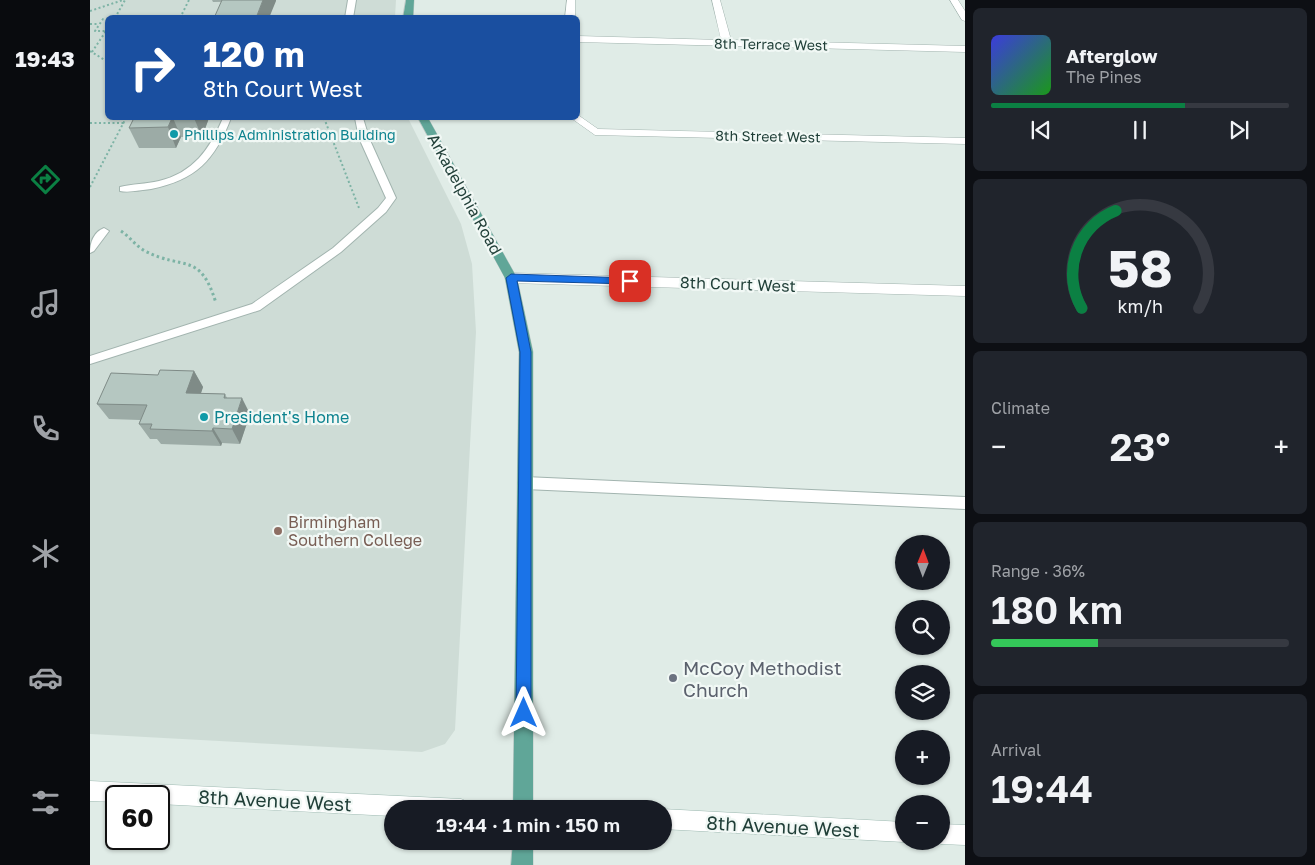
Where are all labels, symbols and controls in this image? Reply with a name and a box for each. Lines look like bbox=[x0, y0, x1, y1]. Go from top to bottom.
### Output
text: 120 m bbox=[203, 33, 305, 75]
icon: right bbox=[120, 35, 185, 100]
street label: 8th Terrace West bbox=[714, 35, 828, 53]
text: Afterglow bbox=[1066, 44, 1157, 67]
text: 19:43 bbox=[15, 45, 75, 72]
text: The Pines bbox=[1066, 67, 1141, 87]
text: 8th Court West bbox=[203, 75, 363, 102]
icon: previous bbox=[1027, 116, 1055, 144]
icon: pause bbox=[1126, 116, 1154, 144]
icon: next bbox=[1225, 116, 1253, 144]
place label: Phillips Administration Building bbox=[184, 126, 396, 143]
street label: 8th Street West bbox=[715, 127, 821, 145]
marker: Phillips Administration Building bbox=[168, 128, 180, 140]
street label: Arkadelphia Road bbox=[423, 130, 507, 258]
icon: directions bbox=[28, 162, 63, 197]
text: 58 bbox=[1107, 236, 1173, 298]
pin bbox=[609, 260, 651, 302]
icon: arrive bbox=[616, 267, 644, 295]
street label: 8th Court West bbox=[680, 272, 796, 296]
icon: music bbox=[28, 286, 63, 321]
text: km/h bbox=[1117, 295, 1163, 317]
text: Climate bbox=[991, 398, 1050, 418]
place label: President's Home bbox=[214, 407, 349, 427]
icon: phone bbox=[28, 411, 63, 446]
marker: President's Home bbox=[198, 411, 210, 423]
text: 23° bbox=[1110, 424, 1170, 469]
text: − bbox=[991, 430, 1006, 463]
text: + bbox=[1274, 430, 1289, 463]
place label: Birmingham Southern College bbox=[288, 512, 422, 550]
marker: Birmingham Southern College bbox=[272, 525, 284, 537]
north arrow bbox=[895, 535, 950, 590]
map controls bbox=[895, 535, 950, 850]
icon: climate bbox=[28, 536, 63, 571]
text: Range · 36% bbox=[991, 561, 1085, 581]
text: 180 km bbox=[991, 587, 1123, 632]
button: search bbox=[895, 600, 950, 655]
place label: McCoy Methodist Church bbox=[683, 656, 842, 701]
icon: car bbox=[28, 660, 63, 695]
button: layers bbox=[895, 665, 950, 720]
marker: McCoy Methodist Church bbox=[667, 672, 679, 684]
position arrow bbox=[497, 686, 549, 738]
button: + bbox=[895, 730, 950, 785]
text: Arrival bbox=[991, 740, 1041, 760]
text: 19:44 bbox=[991, 766, 1093, 811]
street label: 8th Avenue West bbox=[198, 784, 352, 816]
icon: filters bbox=[28, 785, 63, 820]
speed limit sign: 60 bbox=[105, 785, 170, 850]
button: − bbox=[895, 795, 950, 850]
street label: 8th Avenue West bbox=[706, 810, 860, 842]
text: 19:44 · 1 min · 150 m bbox=[436, 813, 620, 836]

